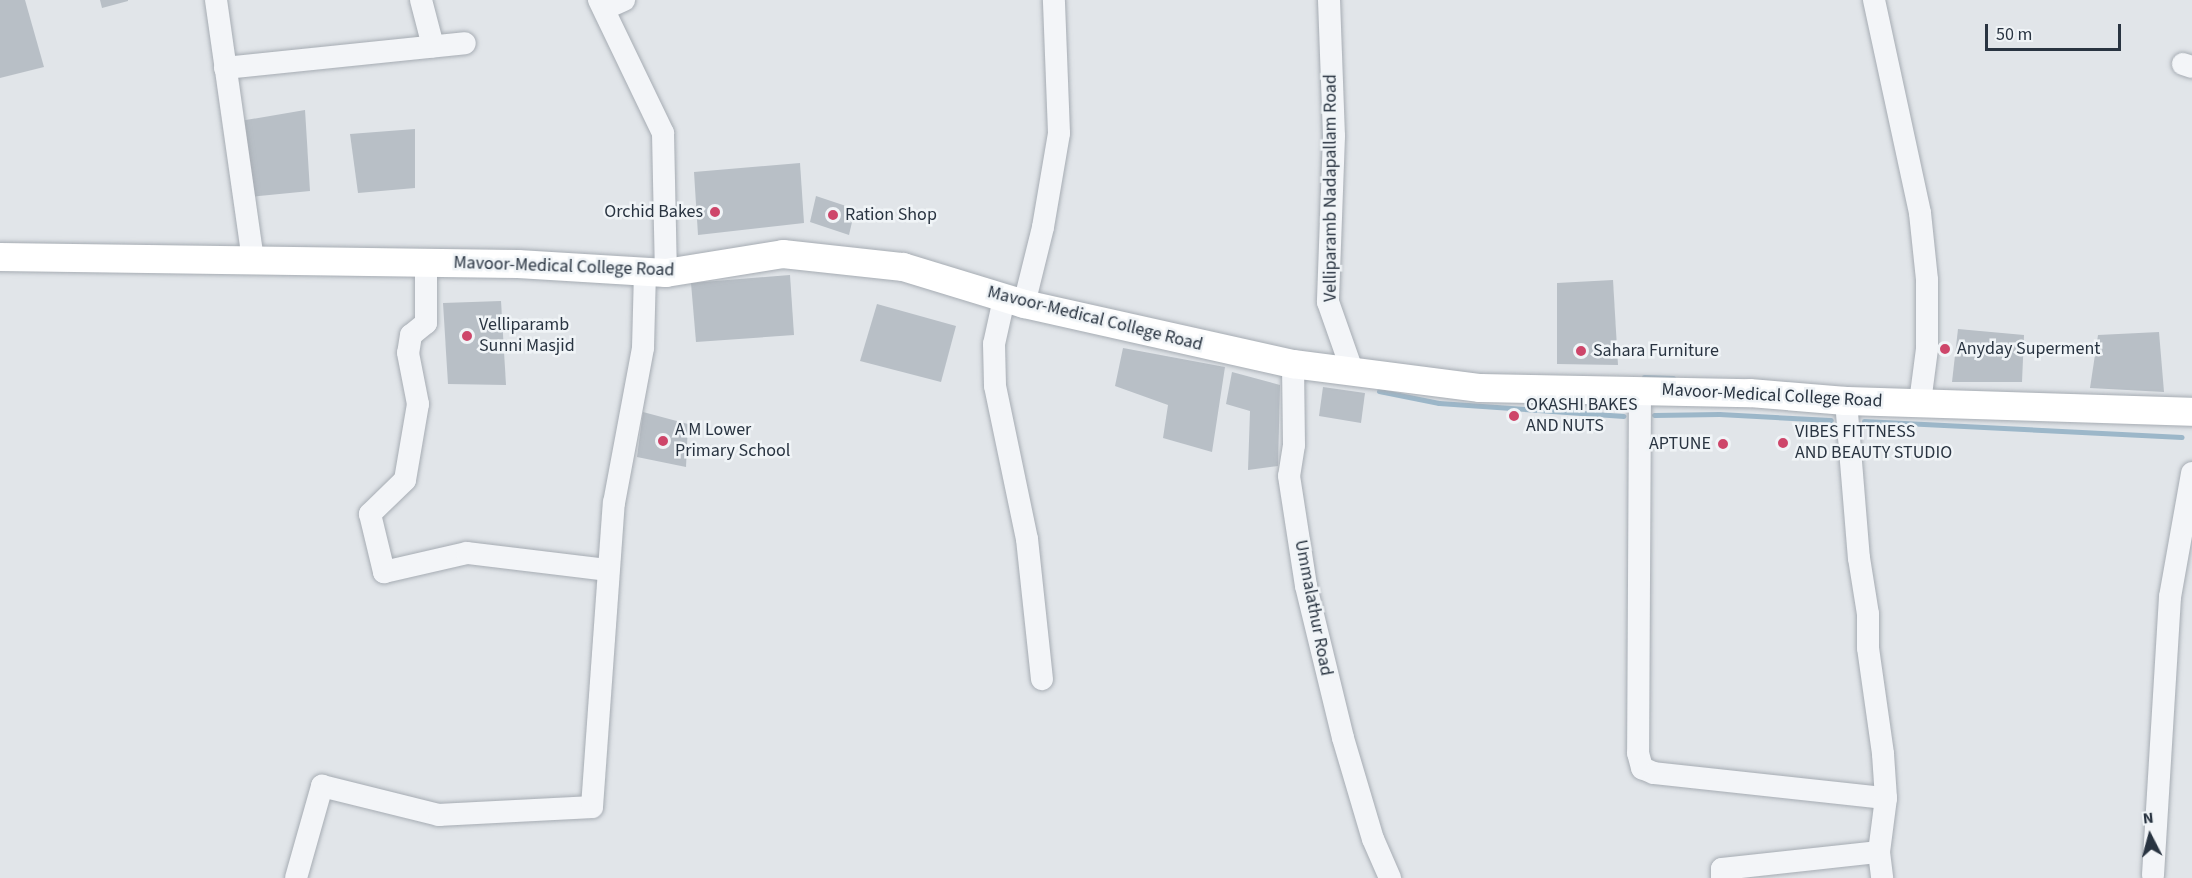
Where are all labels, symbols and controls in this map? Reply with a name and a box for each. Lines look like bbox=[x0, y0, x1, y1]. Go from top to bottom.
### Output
scale bar bbox=[1988, 12, 2124, 50]
text: 50 m bbox=[1996, 22, 2032, 47]
street label: Velliparamb Nadapallam Road bbox=[1320, 74, 1342, 302]
place label: Orchid Bakes bbox=[604, 201, 703, 223]
place label: Ration Shop bbox=[845, 204, 937, 226]
marker: Orchid Bakes bbox=[708, 205, 722, 219]
marker: Ration Shop bbox=[826, 208, 840, 222]
street label: Mavoor-Medical College Road bbox=[453, 252, 675, 282]
street label: Mavoor-Medical College Road bbox=[985, 282, 1205, 356]
place label: Velliparamb Sunni Masjid bbox=[479, 315, 575, 358]
marker: Velliparamb Sunni Masjid bbox=[460, 329, 474, 343]
place label: Anyday Superment bbox=[1957, 338, 2100, 360]
place label: Sahara Furniture bbox=[1593, 340, 1719, 362]
marker: Anyday Superment bbox=[1938, 342, 1952, 356]
marker: Sahara Furniture bbox=[1574, 344, 1588, 358]
street label: Mavoor-Medical College Road bbox=[1661, 379, 1883, 413]
place label: OKASHI BAKES AND NUTS bbox=[1526, 395, 1638, 438]
marker: OKASHI BAKES AND NUTS bbox=[1507, 409, 1521, 423]
place label: A M Lower Primary School bbox=[675, 420, 790, 462]
place label: VIBES FITTNESS AND BEAUTY STUDIO bbox=[1795, 422, 1952, 464]
place label: APTUNE bbox=[1649, 433, 1711, 455]
marker: A M Lower Primary School bbox=[656, 434, 670, 448]
marker: VIBES FITTNESS AND BEAUTY STUDIO bbox=[1776, 436, 1790, 450]
marker: APTUNE bbox=[1716, 437, 1730, 451]
street label: Ummalathur Road bbox=[1289, 538, 1337, 678]
north arrow bbox=[2120, 806, 2180, 866]
text: N bbox=[2142, 807, 2155, 830]

